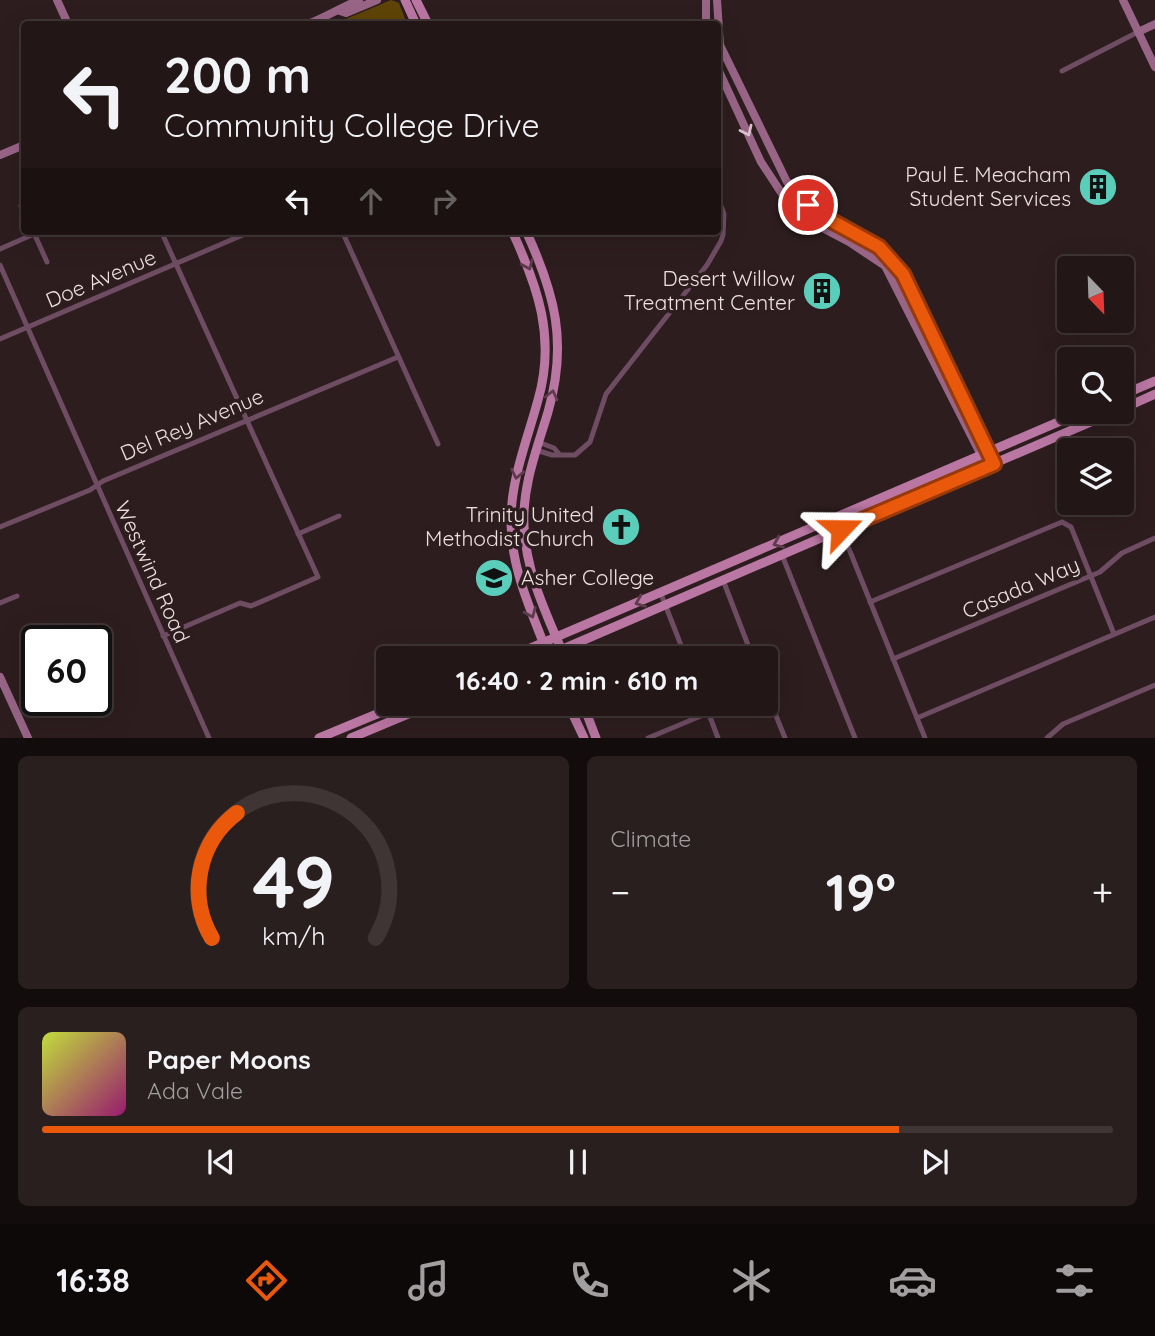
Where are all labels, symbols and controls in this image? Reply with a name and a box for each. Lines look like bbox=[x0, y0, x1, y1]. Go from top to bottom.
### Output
text: 200 m bbox=[164, 44, 311, 105]
icon: left bbox=[49, 49, 140, 140]
text: Community College Drive bbox=[164, 105, 540, 145]
one-way arrow bbox=[738, 124, 752, 136]
place label: Paul E. Meacham Student Services bbox=[905, 161, 1071, 211]
building icon: Paul E. Meacham Student Services bbox=[1077, 166, 1119, 208]
pin bbox=[778, 175, 838, 235]
icon: left bbox=[279, 182, 317, 220]
icon: ahead bbox=[352, 182, 390, 220]
icon: right bbox=[425, 182, 463, 220]
icon: arrive bbox=[789, 186, 827, 224]
street label: Doe Avenue bbox=[42, 243, 160, 313]
north arrow bbox=[1057, 256, 1134, 332]
map controls bbox=[1057, 256, 1134, 515]
one-way arrow bbox=[520, 258, 534, 271]
place label: Desert Willow Treatment Center bbox=[623, 265, 795, 315]
building icon: Desert Willow Treatment Center bbox=[801, 270, 843, 312]
button: search bbox=[1057, 347, 1134, 424]
street label: Del Rey Avenue bbox=[116, 382, 267, 466]
one-way arrow bbox=[543, 389, 558, 401]
button: layers bbox=[1057, 438, 1134, 515]
one-way arrow bbox=[510, 468, 525, 480]
position arrow bbox=[804, 492, 878, 566]
street label: Westwind Road bbox=[110, 497, 196, 647]
place label: Trinity United Methodist Church bbox=[425, 501, 594, 551]
church icon: Trinity United Methodist Church bbox=[600, 506, 642, 548]
one-way arrow bbox=[772, 535, 785, 549]
street label: Casada Way bbox=[958, 551, 1083, 623]
school or university icon: Asher College bbox=[473, 557, 515, 599]
place label: Asher College bbox=[521, 564, 654, 590]
one-way arrow bbox=[635, 594, 647, 608]
one-way arrow bbox=[523, 606, 537, 618]
speed limit sign: 60 bbox=[21, 625, 112, 716]
text: 16:40 · 2 min · 610 m bbox=[456, 664, 698, 697]
text: Climate bbox=[611, 824, 691, 853]
text: 49 bbox=[252, 836, 335, 927]
text: 19° bbox=[826, 859, 896, 924]
text: − bbox=[611, 868, 630, 916]
text: + bbox=[1092, 868, 1113, 916]
text: km/h bbox=[262, 920, 325, 951]
text: Paper Moons bbox=[147, 1043, 311, 1076]
text: Ada Vale bbox=[147, 1076, 243, 1105]
icon: previous bbox=[202, 1143, 240, 1181]
icon: pause bbox=[559, 1143, 597, 1181]
icon: next bbox=[916, 1143, 954, 1181]
icon: directions bbox=[242, 1256, 291, 1305]
icon: music bbox=[404, 1256, 453, 1305]
icon: phone bbox=[565, 1256, 614, 1305]
icon: climate bbox=[727, 1256, 776, 1305]
icon: car bbox=[888, 1256, 937, 1305]
icon: filters bbox=[1050, 1256, 1099, 1305]
text: 16:38 bbox=[56, 1260, 130, 1300]

